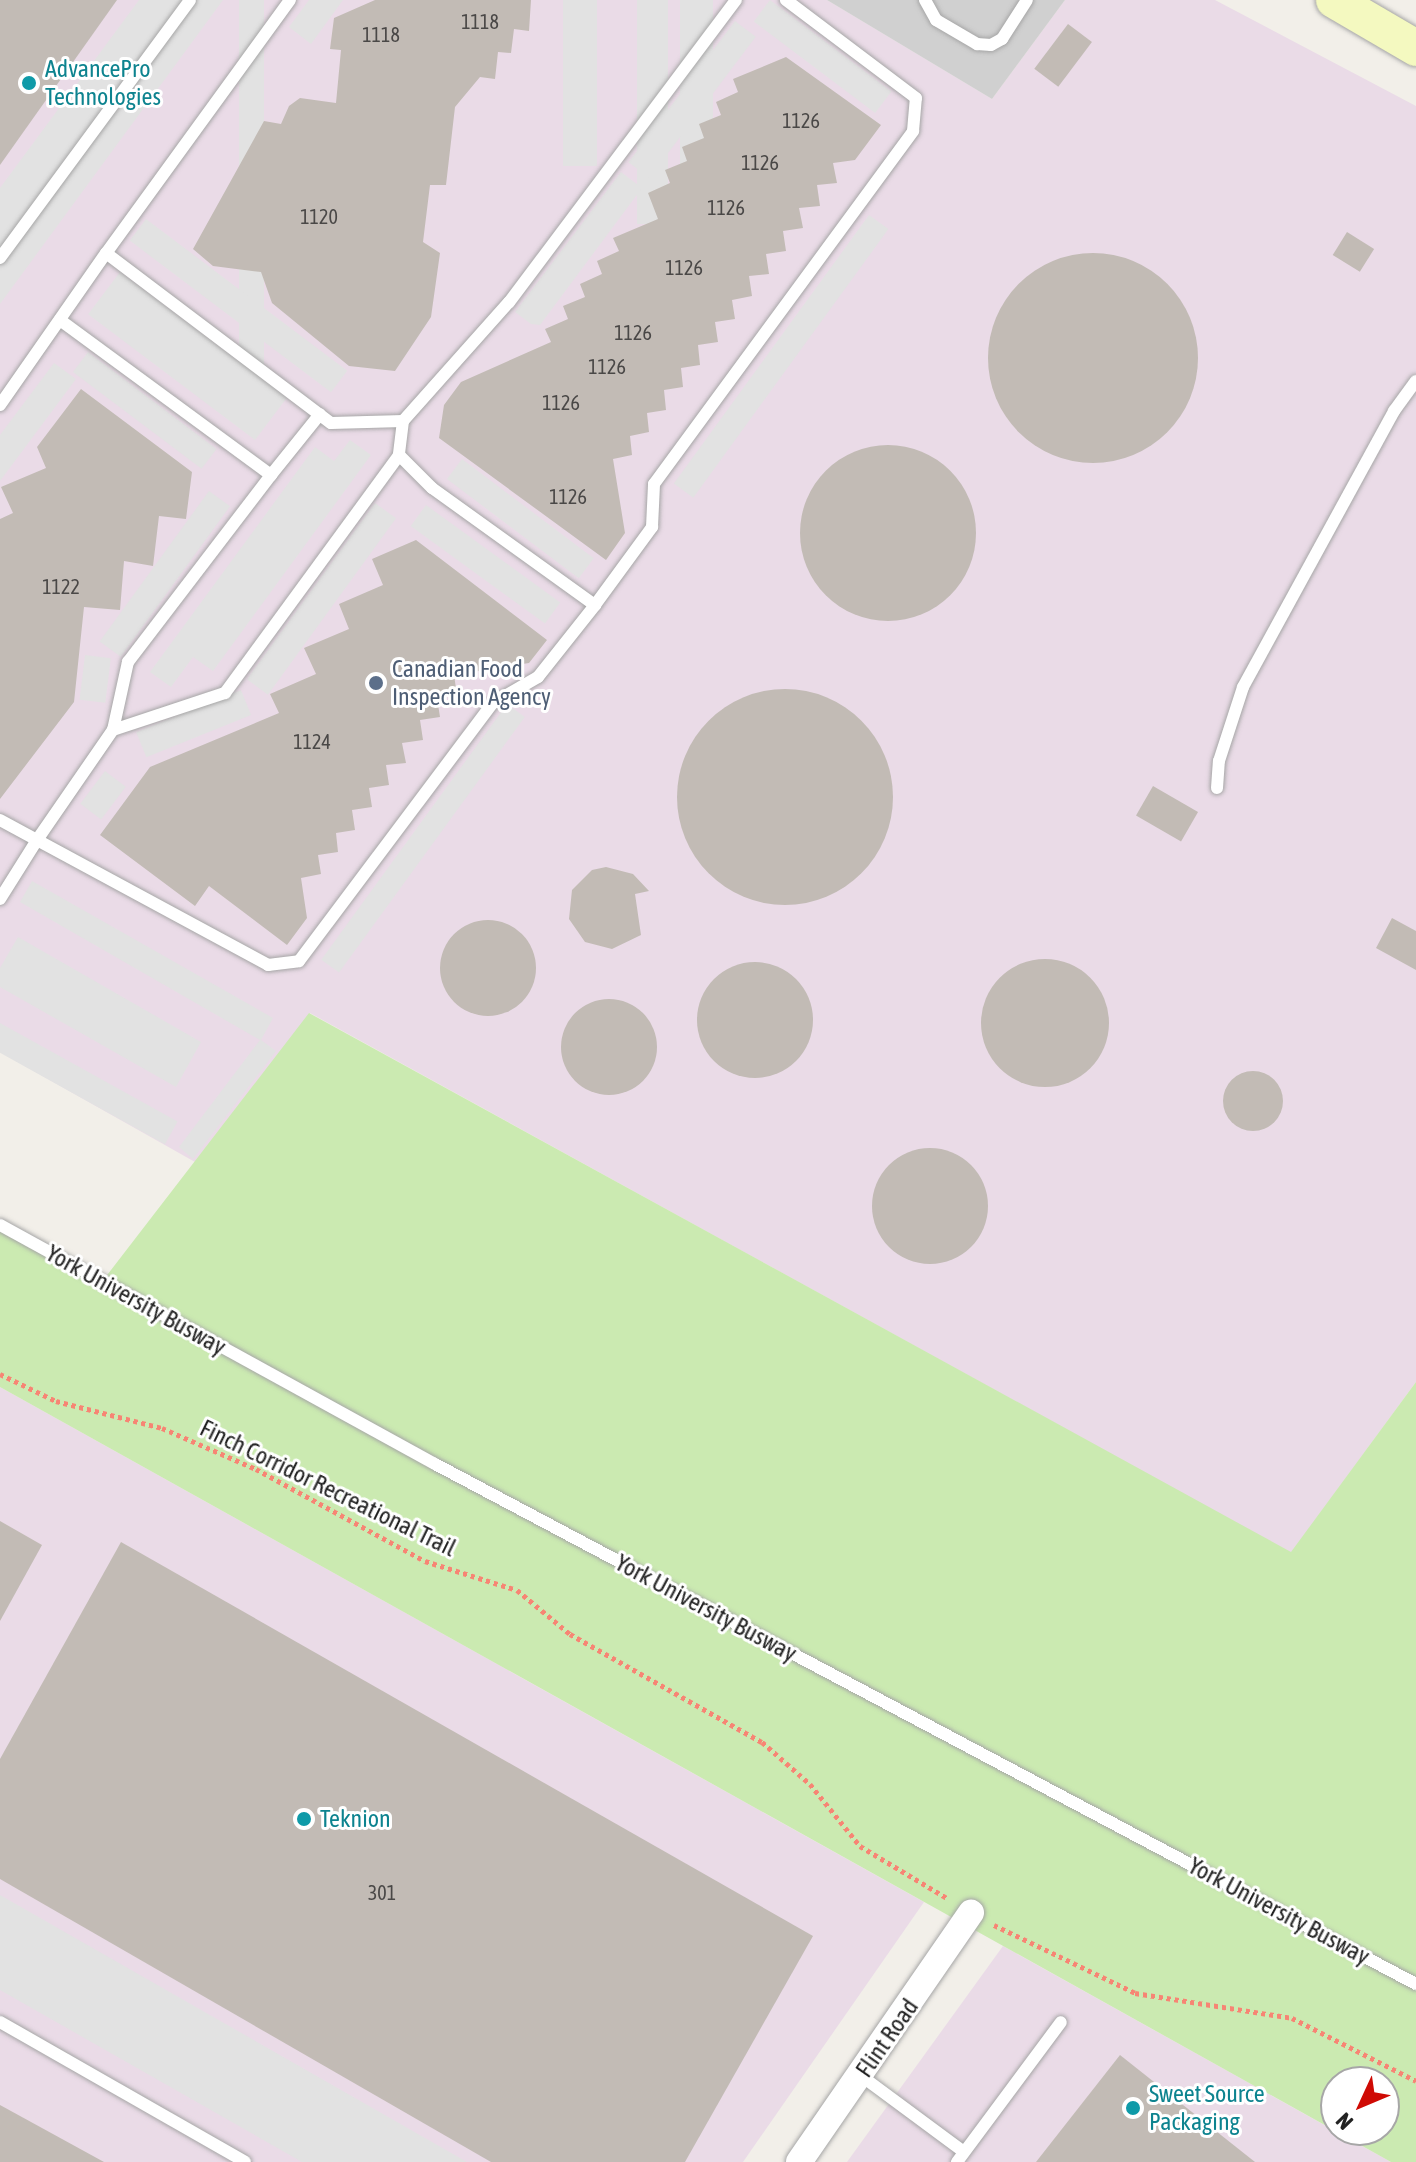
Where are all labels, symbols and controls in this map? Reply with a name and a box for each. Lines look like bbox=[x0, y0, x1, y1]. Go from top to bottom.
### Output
house number: 1118 bbox=[461, 9, 499, 33]
house number: 1118 bbox=[362, 22, 400, 46]
place label: AdvancePro Technologies bbox=[45, 55, 161, 111]
marker: AdvancePro Technologies bbox=[20, 74, 38, 92]
house number: 1126 bbox=[782, 108, 820, 132]
house number: 1126 bbox=[741, 150, 779, 174]
house number: 1126 bbox=[707, 195, 745, 219]
house number: 1120 bbox=[300, 204, 338, 228]
house number: 1126 bbox=[665, 255, 703, 279]
house number: 1126 bbox=[614, 320, 652, 344]
house number: 1126 bbox=[588, 354, 626, 378]
house number: 1126 bbox=[542, 390, 580, 414]
house number: 1126 bbox=[549, 484, 587, 508]
house number: 1122 bbox=[42, 574, 80, 598]
place label: Canadian Food Inspection Agency bbox=[392, 655, 551, 711]
marker: Canadian Food Inspection Agency bbox=[367, 674, 385, 692]
house number: 1124 bbox=[293, 729, 331, 753]
street label: York University Busway bbox=[41, 1239, 231, 1361]
street label: Finch Corridor Recreational Trail bbox=[195, 1413, 461, 1563]
street label: York University Busway bbox=[610, 1548, 802, 1668]
place label: Teknion bbox=[320, 1805, 391, 1833]
marker: Teknion bbox=[295, 1810, 313, 1828]
street label: York University Busway bbox=[1183, 1851, 1375, 1971]
house number: 301 bbox=[368, 1880, 396, 1904]
street label: Flint Road bbox=[850, 1993, 924, 2083]
north arrow bbox=[1320, 2066, 1400, 2146]
place label: Sweet Source Packaging bbox=[1149, 2080, 1265, 2136]
marker: Sweet Source Packaging bbox=[1124, 2099, 1142, 2117]
text: N bbox=[1330, 2108, 1358, 2135]

